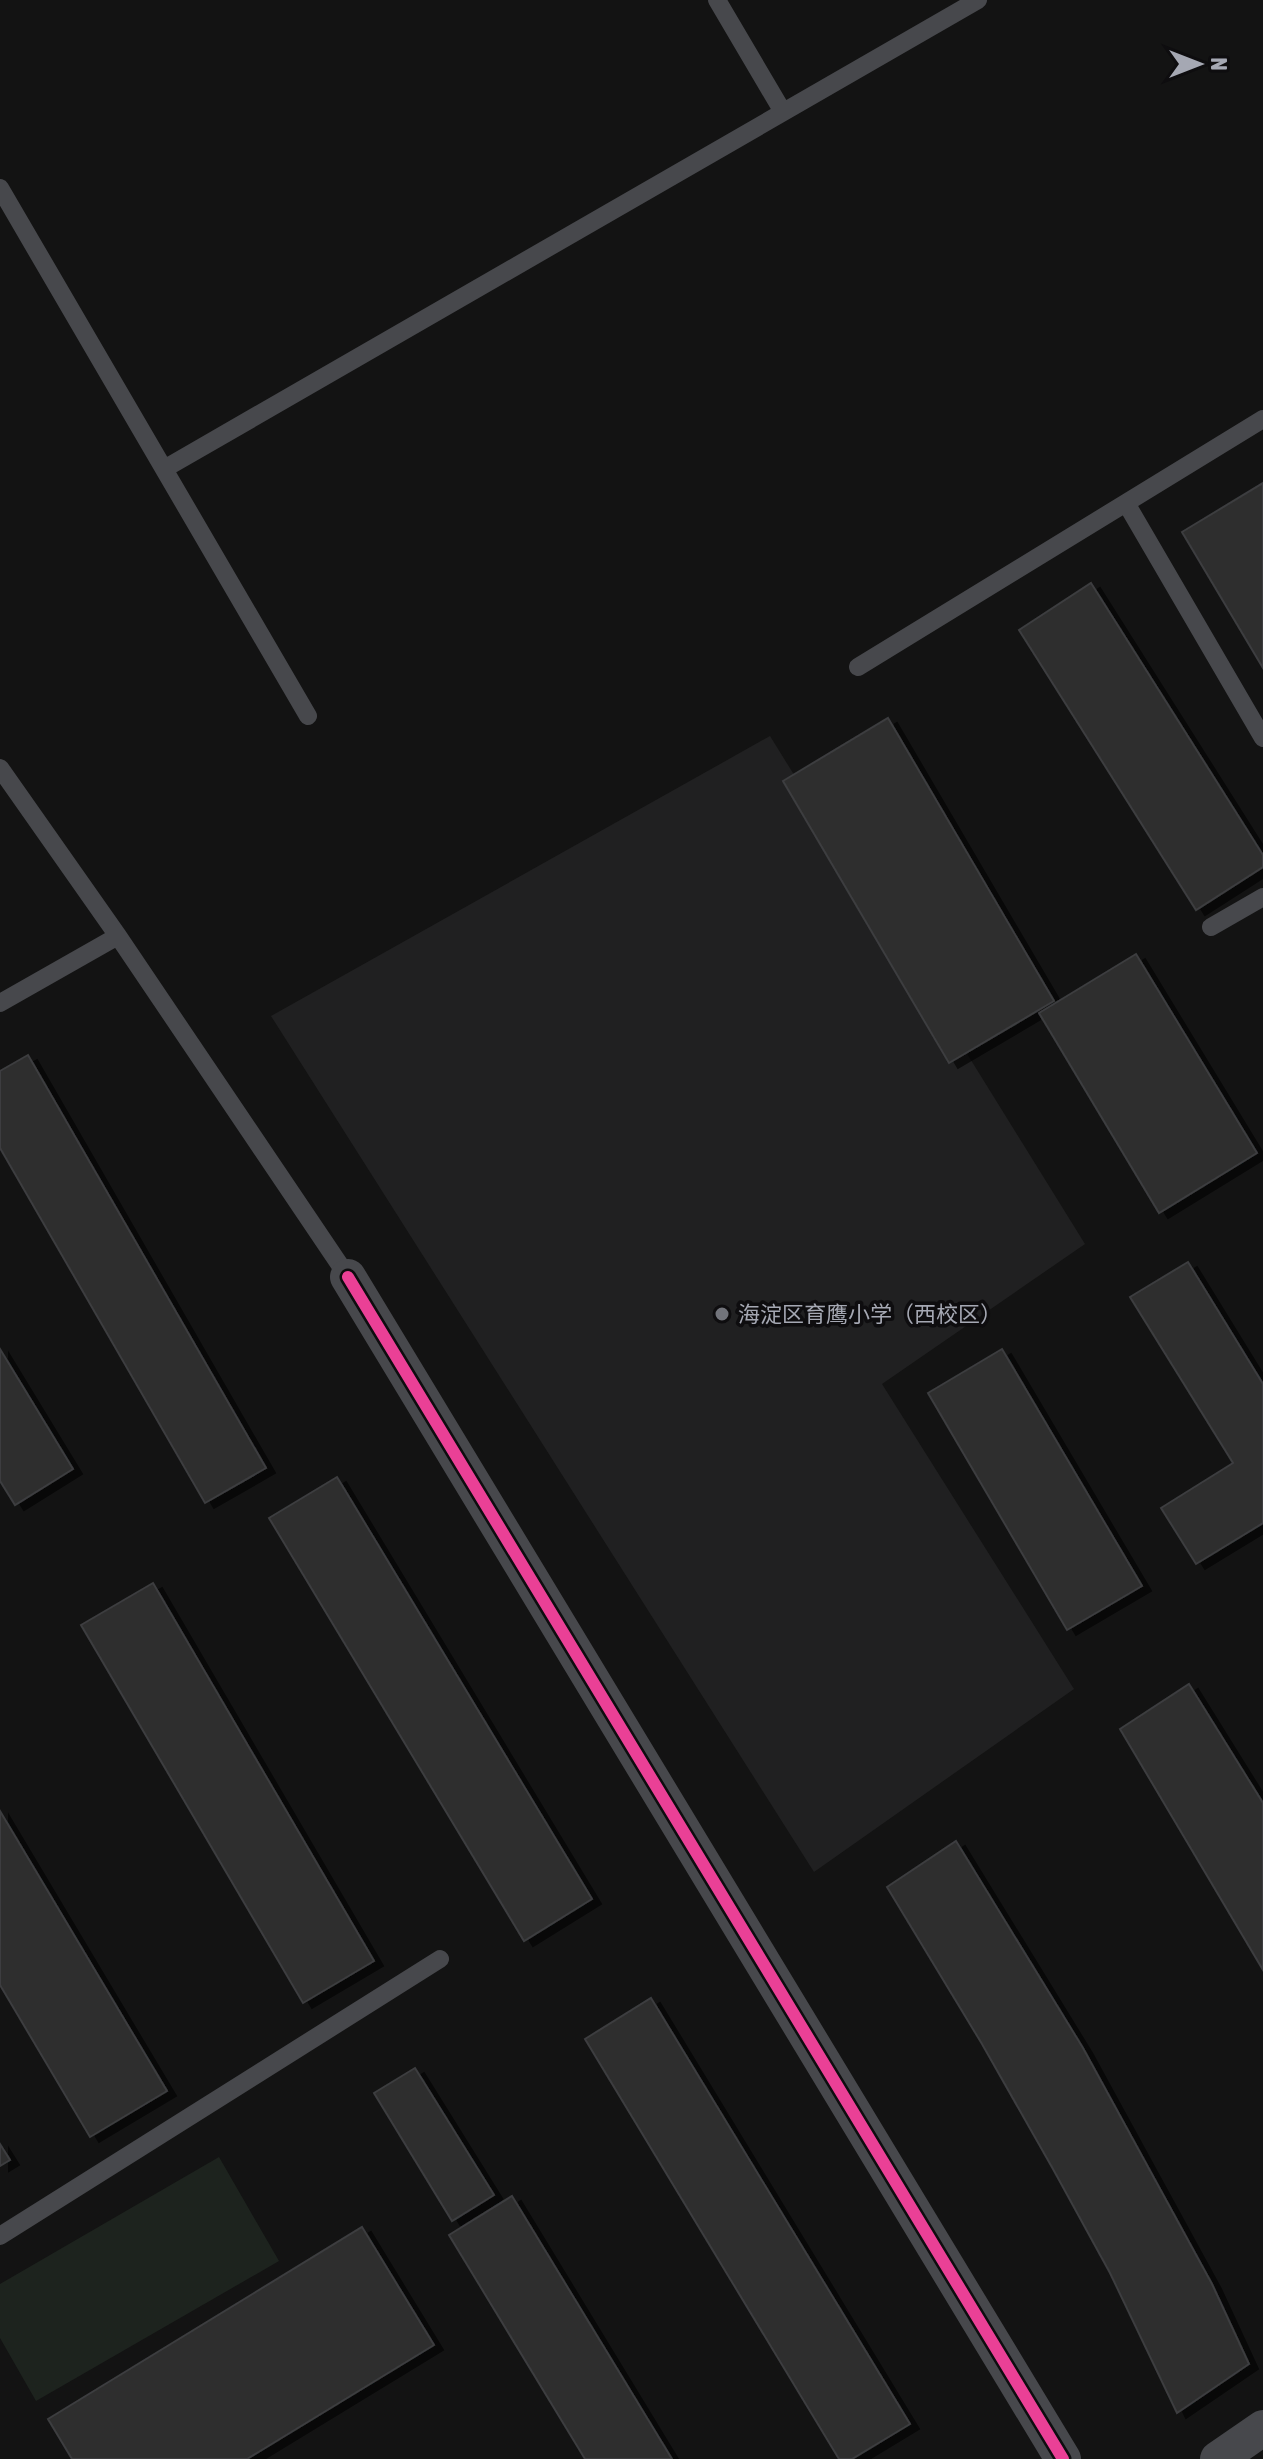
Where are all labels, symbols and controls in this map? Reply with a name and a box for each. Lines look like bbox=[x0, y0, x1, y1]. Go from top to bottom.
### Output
north arrow bbox=[1159, 24, 1239, 104]
text: N bbox=[1206, 58, 1232, 70]
place label: 海淀区育鹰小学（西校区） bbox=[738, 1301, 1002, 1327]
marker: 海淀区育鹰小学（西校区） bbox=[713, 1305, 731, 1323]

